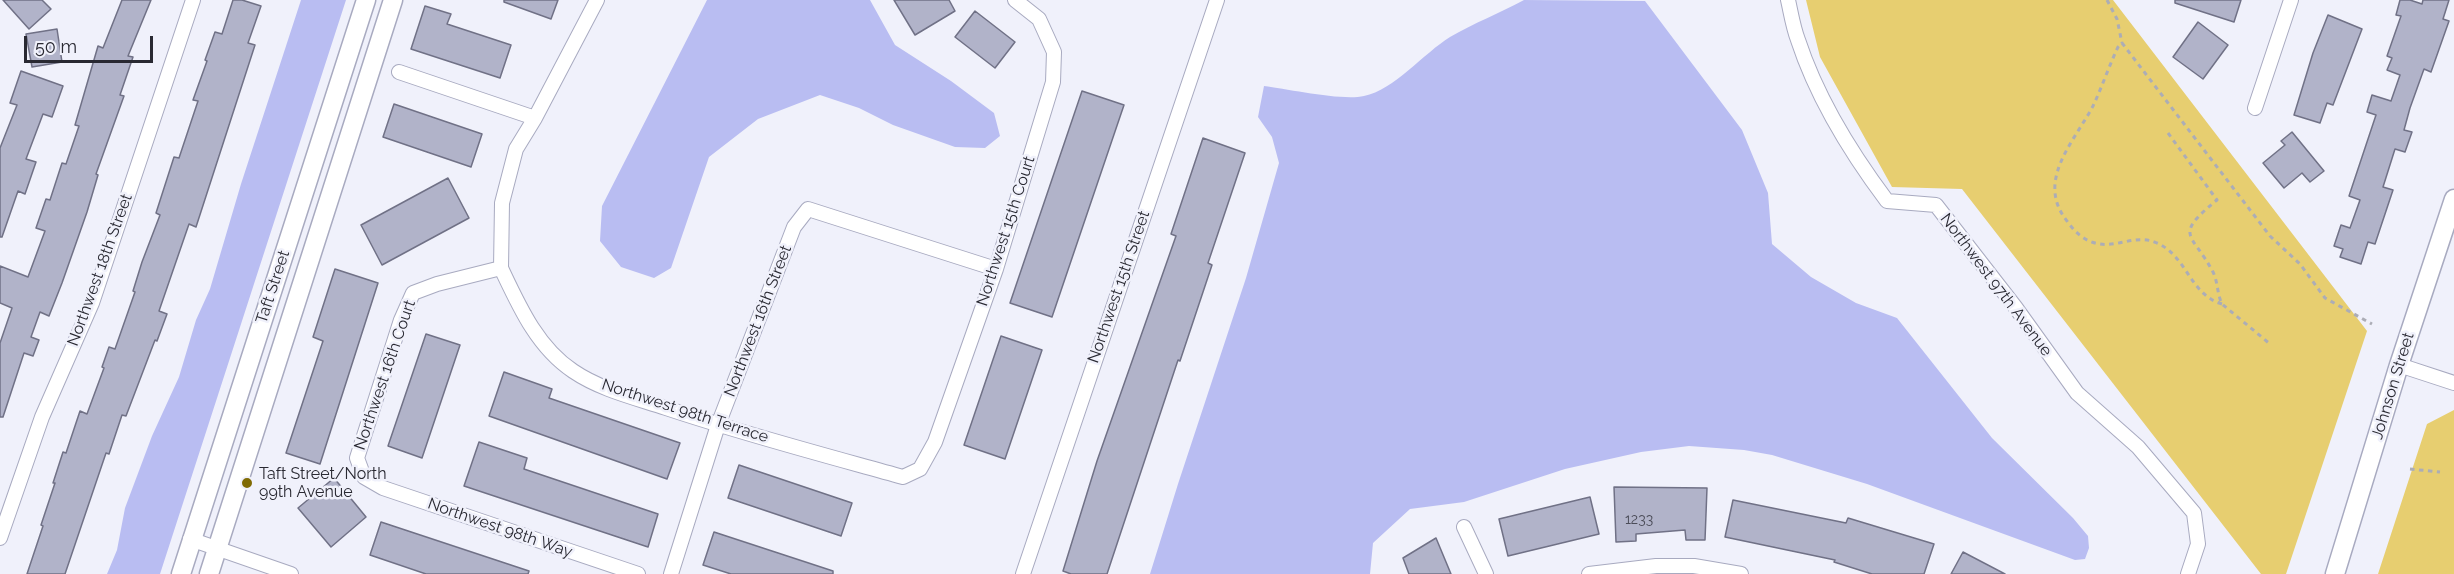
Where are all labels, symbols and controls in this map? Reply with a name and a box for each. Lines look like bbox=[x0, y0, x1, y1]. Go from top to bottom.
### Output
scale bar bbox=[27, 24, 156, 62]
text: 50 m bbox=[35, 36, 77, 57]
street label: Northwest 15th Court bbox=[973, 154, 1039, 308]
street label: Northwest 18th Street bbox=[64, 191, 136, 349]
street label: Northwest 15th Street bbox=[1084, 208, 1154, 366]
street label: Northwest 97th Avenue bbox=[1936, 210, 2056, 360]
street label: Northwest 16th Street bbox=[720, 243, 796, 399]
street label: Taft Street bbox=[252, 248, 294, 326]
street label: Northwest 16th Court bbox=[350, 297, 420, 453]
street label: Johnson Street bbox=[2368, 330, 2418, 442]
street label: Northwest 98th Terrace bbox=[599, 375, 771, 447]
place label: Taft Street/North 99th Avenue bbox=[259, 464, 387, 502]
marker: Taft Street/North 99th Avenue bbox=[240, 476, 254, 490]
street label: Northwest 98th Way bbox=[425, 494, 575, 562]
house number: 1233 bbox=[1625, 512, 1653, 528]

